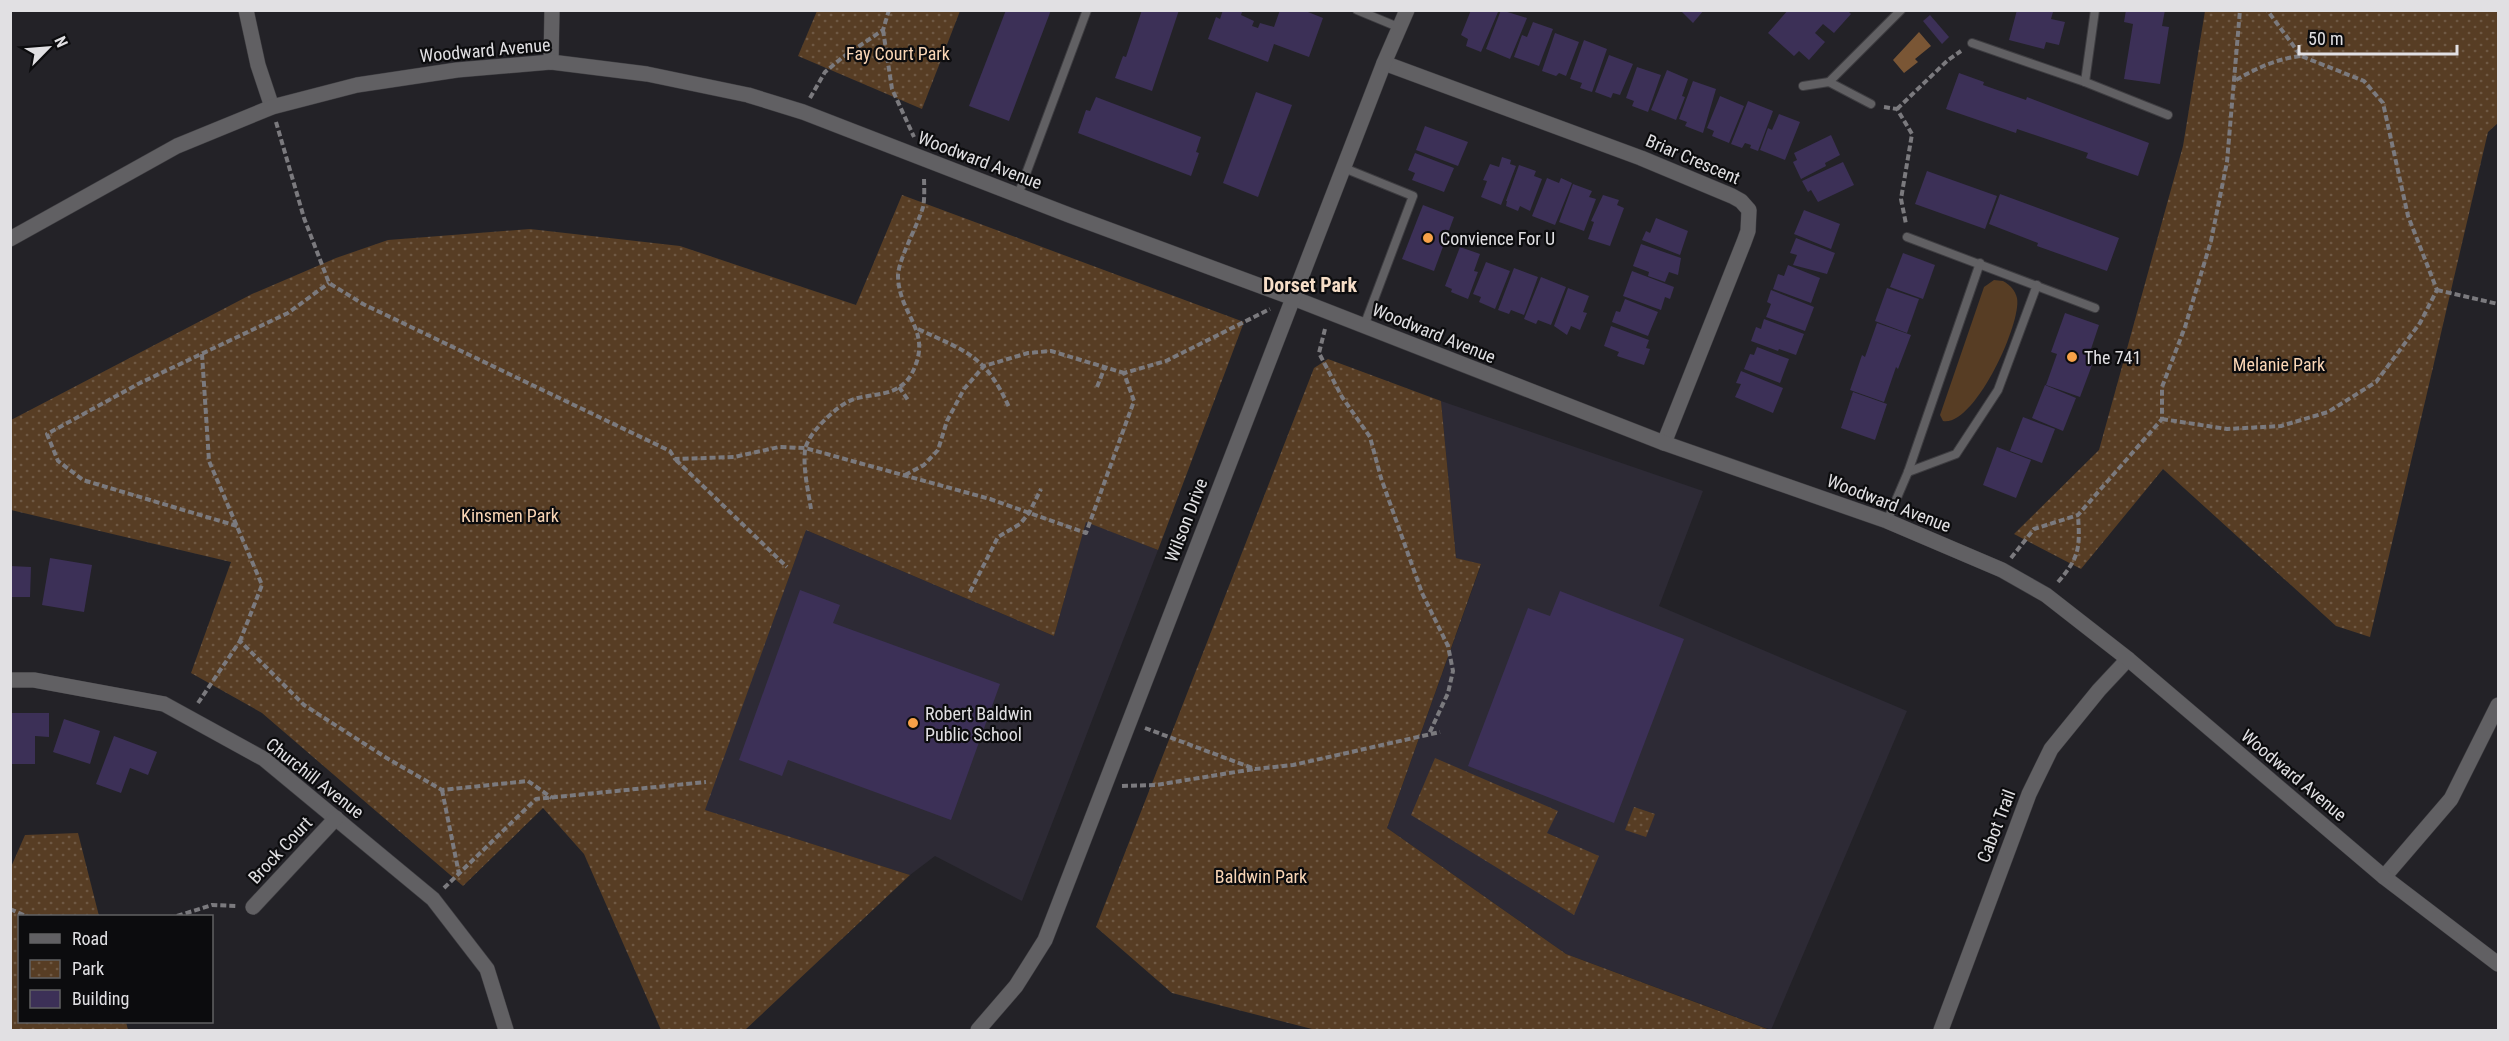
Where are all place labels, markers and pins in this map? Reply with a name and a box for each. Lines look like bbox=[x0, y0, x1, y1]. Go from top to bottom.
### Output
place label: Convience For U bbox=[1440, 228, 1555, 249]
marker: Convience For U bbox=[1421, 231, 1435, 245]
place label: The 741 bbox=[2084, 347, 2141, 368]
marker: The 741 bbox=[2065, 350, 2079, 364]
place label: Robert Baldwin Public School bbox=[925, 703, 1032, 745]
marker: Robert Baldwin Public School bbox=[906, 716, 920, 730]

